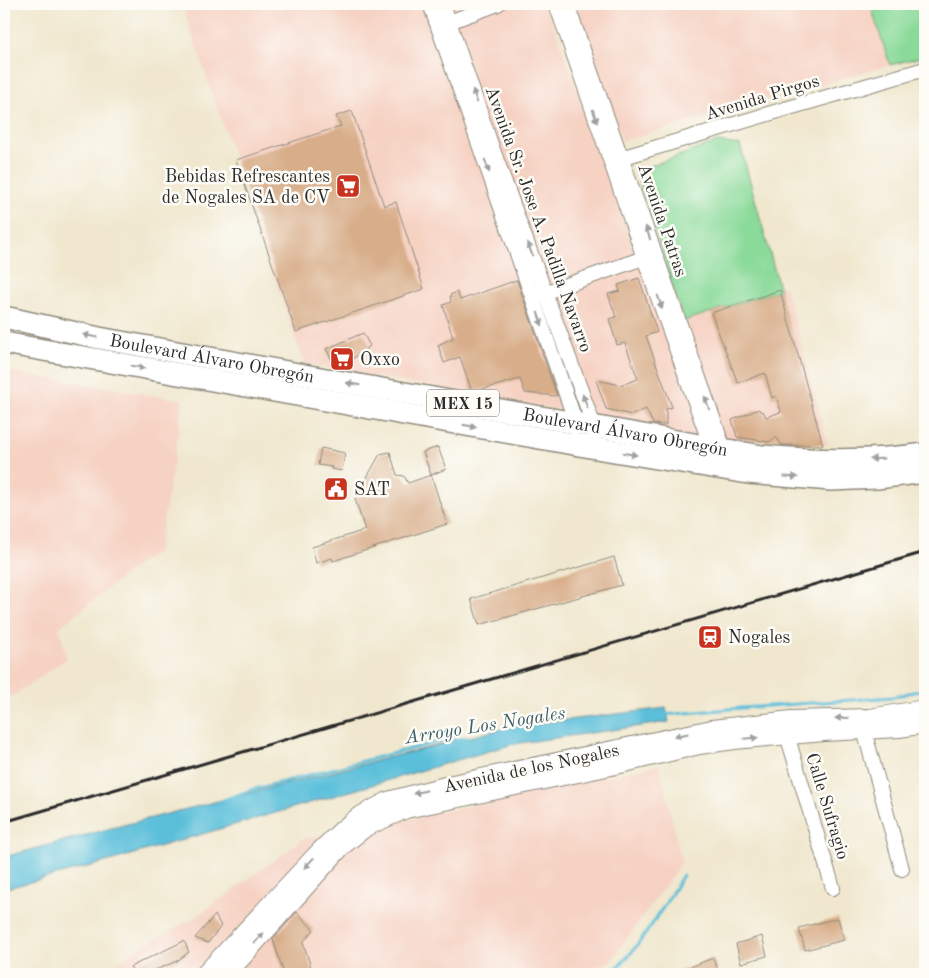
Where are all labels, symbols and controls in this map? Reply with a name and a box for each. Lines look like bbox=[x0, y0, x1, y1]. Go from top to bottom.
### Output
street label: Avenida Pirgos bbox=[703, 72, 822, 124]
street label: Avenida Sr. Jose A. Padilla Navarro bbox=[481, 84, 595, 355]
one-way arrow bbox=[470, 88, 478, 103]
one-way arrow bbox=[591, 109, 599, 124]
one-way arrow bbox=[484, 158, 491, 173]
street label: Avenida Patras bbox=[634, 162, 690, 279]
place label: Bebidas Refrescantes de Nogales SA de CV bbox=[162, 168, 330, 207]
supermarket icon: Bebidas Refrescantes de Nogales SA de CV bbox=[335, 173, 361, 199]
one-way arrow bbox=[644, 226, 651, 241]
one-way arrow bbox=[526, 241, 533, 256]
one-way arrow bbox=[657, 295, 664, 310]
one-way arrow bbox=[536, 312, 544, 327]
one-way arrow bbox=[83, 332, 98, 340]
street label: Boulevard Álvaro Obregón bbox=[108, 332, 316, 387]
supermarket icon: Oxxo bbox=[329, 346, 355, 372]
place label: Oxxo bbox=[360, 351, 400, 369]
one-way arrow bbox=[130, 363, 146, 371]
one-way arrow bbox=[345, 380, 361, 388]
road number: MEX 15 bbox=[427, 389, 499, 416]
one-way arrow bbox=[581, 394, 588, 409]
one-way arrow bbox=[703, 395, 711, 410]
street label: Boulevard Álvaro Obregón bbox=[521, 406, 729, 460]
one-way arrow bbox=[463, 422, 479, 430]
one-way arrow bbox=[623, 451, 639, 459]
one-way arrow bbox=[869, 456, 885, 464]
one-way arrow bbox=[783, 474, 799, 482]
public building icon: SAT bbox=[323, 476, 349, 502]
place label: SAT bbox=[354, 481, 390, 499]
station icon: Nogales bbox=[697, 624, 723, 650]
place label: Nogales bbox=[728, 629, 791, 647]
water label: Arroyo Los Nogales bbox=[403, 704, 567, 749]
one-way arrow bbox=[834, 715, 850, 723]
one-way arrow bbox=[672, 731, 688, 739]
one-way arrow bbox=[743, 734, 759, 742]
street label: Avenida de los Nogales bbox=[442, 742, 621, 796]
street label: Calle Sufragio bbox=[802, 751, 852, 862]
one-way arrow bbox=[412, 788, 427, 796]
one-way arrow bbox=[303, 857, 315, 869]
one-way arrow bbox=[253, 932, 265, 944]

